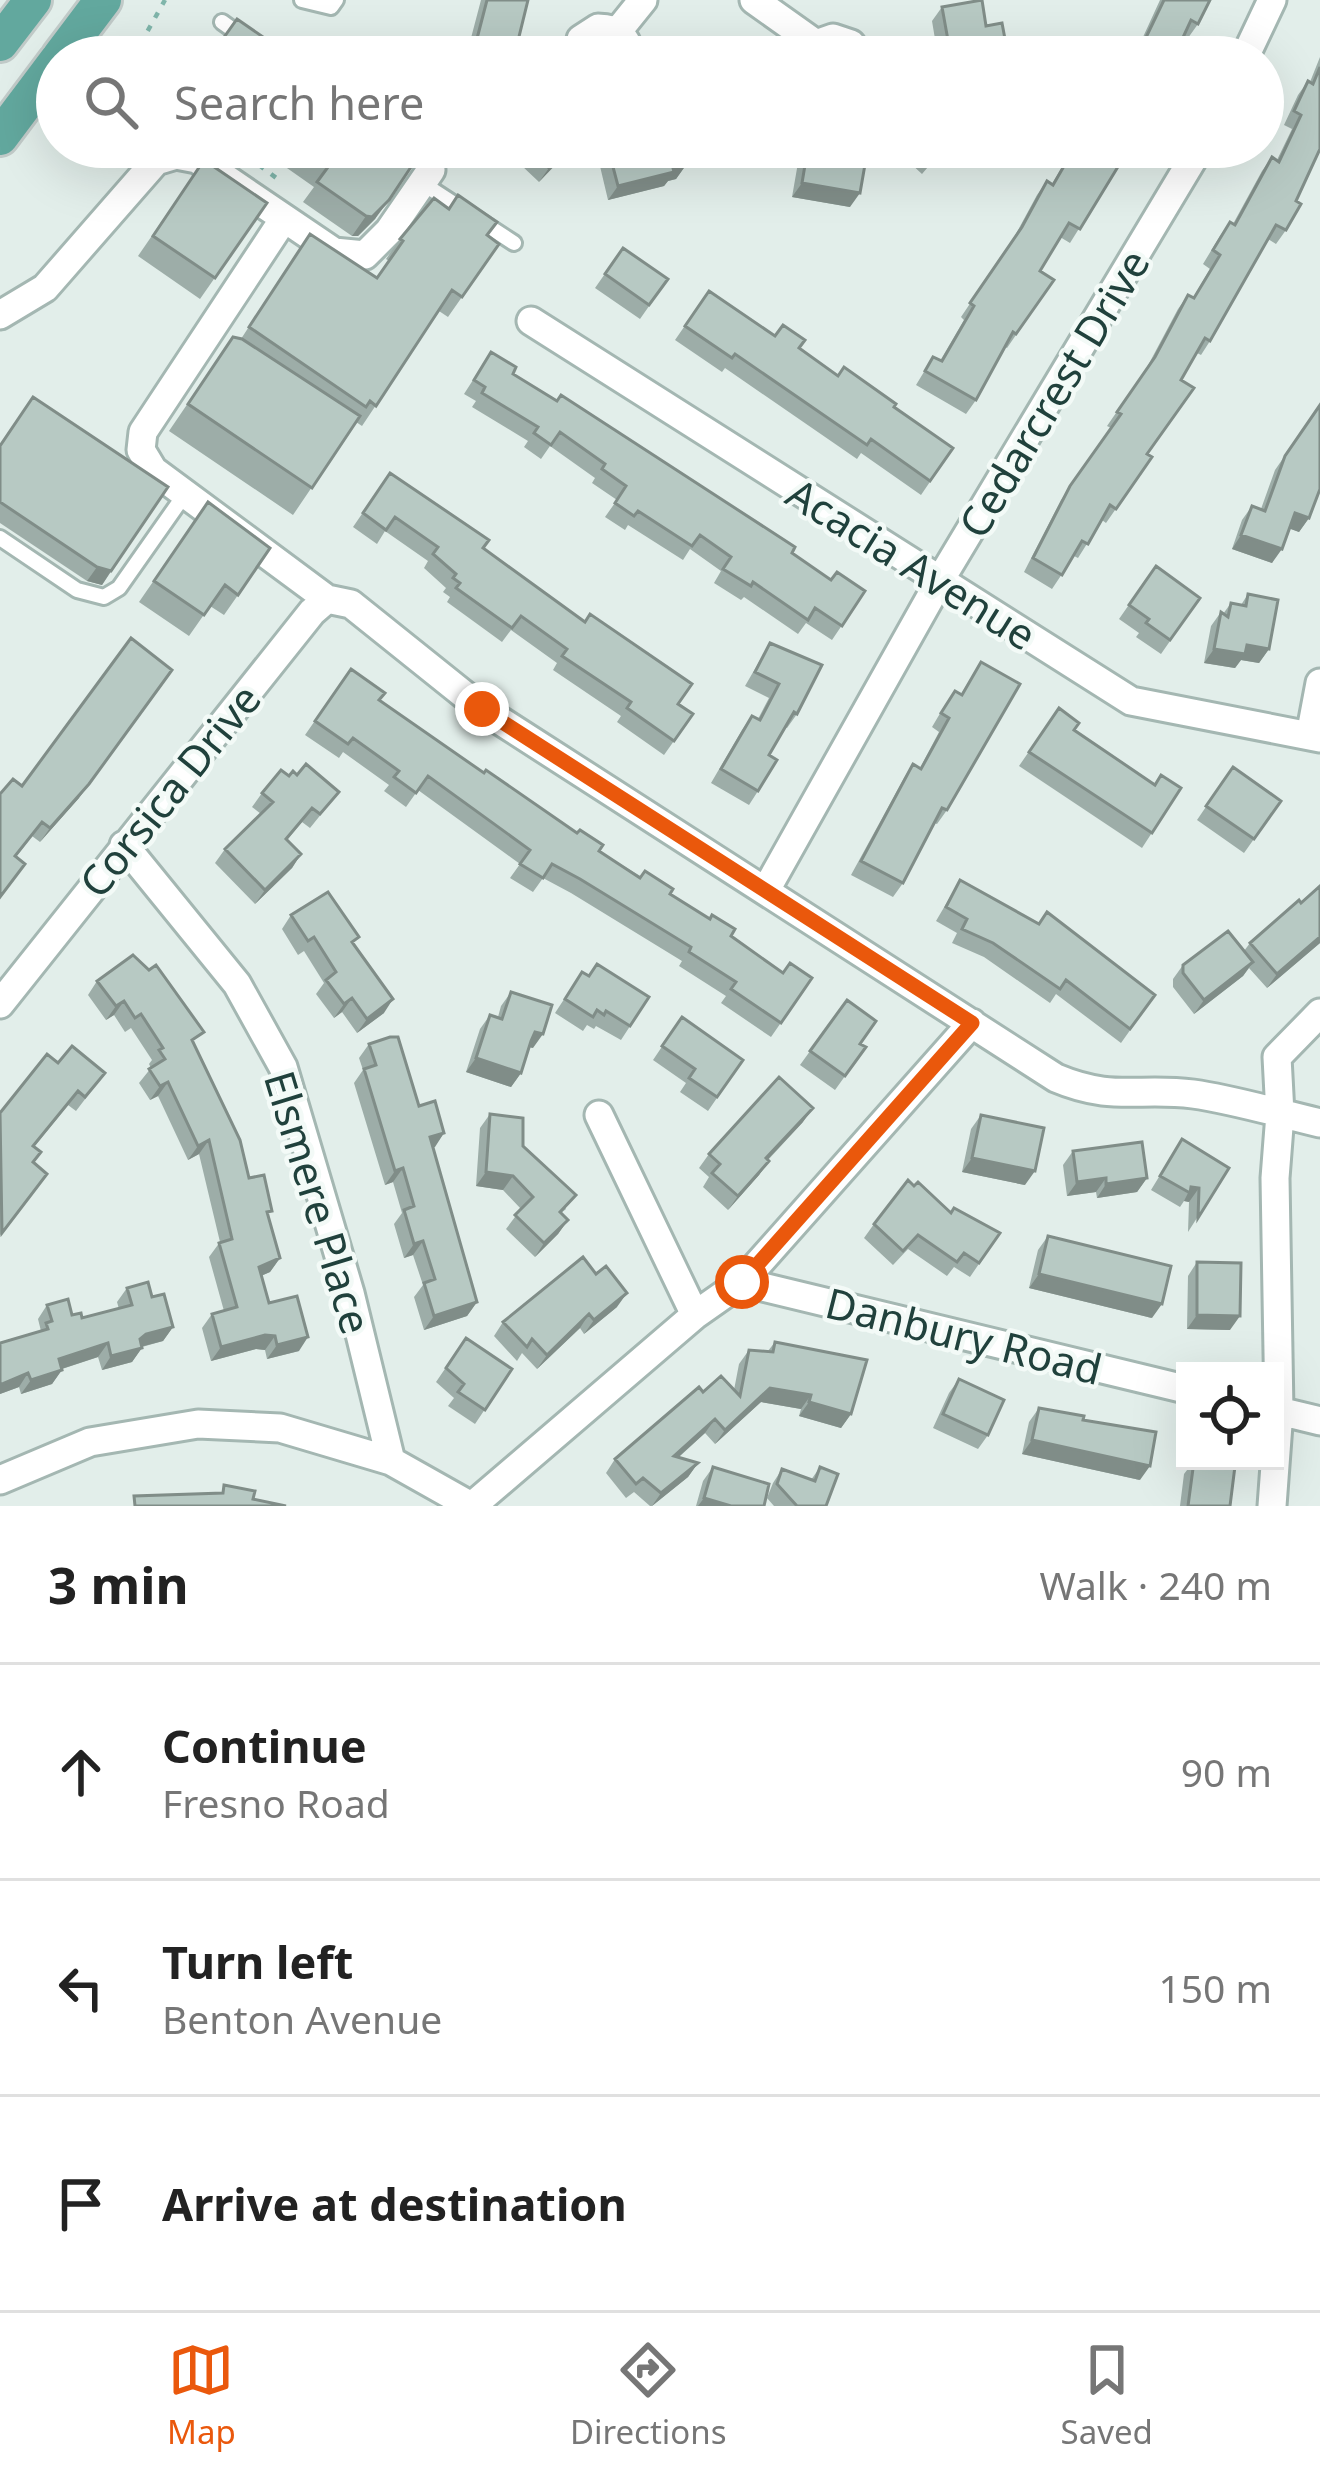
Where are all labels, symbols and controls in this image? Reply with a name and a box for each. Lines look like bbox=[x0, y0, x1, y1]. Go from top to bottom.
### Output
search box bbox=[36, 36, 1284, 168]
icon: search bbox=[78, 69, 144, 135]
text: Search here bbox=[174, 72, 424, 133]
street label: Cedarcrest Drive bbox=[944, 238, 1162, 548]
street label: Acacia Avenue bbox=[777, 464, 1047, 662]
street label: Corsica Drive bbox=[65, 672, 273, 908]
route end bbox=[455, 682, 509, 736]
street label: Elsmere Place bbox=[252, 1064, 386, 1340]
route start bbox=[715, 1255, 769, 1309]
street label: Danbury Road bbox=[820, 1273, 1108, 1397]
map controls bbox=[1176, 1362, 1284, 1470]
button: locate bbox=[1176, 1362, 1284, 1470]
text: 3 min bbox=[48, 1549, 189, 1619]
text: Walk · 240 m bbox=[1039, 1558, 1272, 1611]
text: Continue bbox=[162, 1715, 367, 1776]
icon: ahead bbox=[48, 1739, 114, 1805]
text: 90 m bbox=[1181, 1745, 1272, 1798]
text: Fresno Road bbox=[162, 1776, 390, 1829]
text: Turn left bbox=[162, 1931, 353, 1992]
icon: left bbox=[48, 1955, 114, 2021]
text: 150 m bbox=[1158, 1961, 1272, 2014]
text: Benton Avenue bbox=[162, 1992, 442, 2045]
icon: arrive bbox=[48, 2171, 114, 2237]
text: Arrive at destination bbox=[162, 2173, 627, 2234]
tab: Map bbox=[167, 2337, 236, 2454]
tab: Directions bbox=[570, 2337, 727, 2454]
tab: Saved bbox=[1061, 2337, 1153, 2454]

